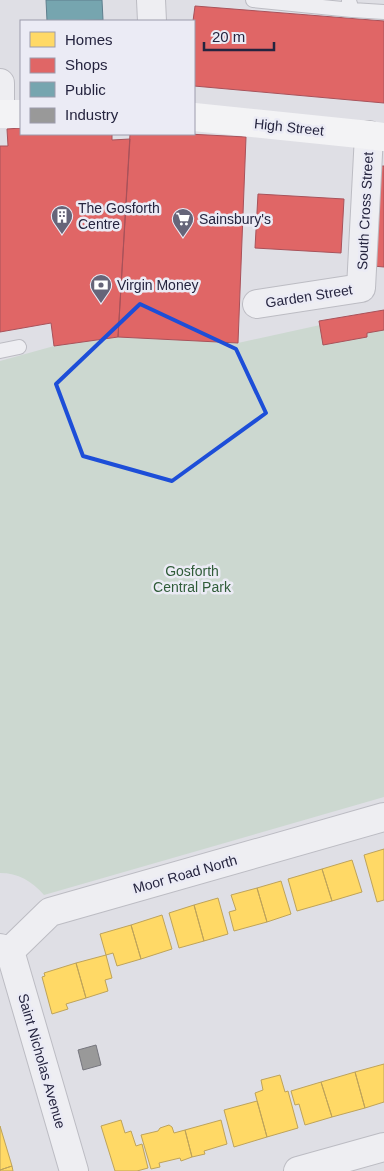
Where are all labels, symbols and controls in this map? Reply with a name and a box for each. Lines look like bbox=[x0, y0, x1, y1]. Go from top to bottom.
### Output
legend bbox=[20, 20, 195, 135]
scale bar bbox=[204, 20, 274, 52]
text: 20 m bbox=[212, 28, 245, 45]
text: Homes bbox=[65, 31, 113, 48]
text: Shops bbox=[65, 56, 108, 73]
text: Public bbox=[65, 81, 106, 98]
text: Industry bbox=[65, 106, 119, 123]
street label: High Street bbox=[253, 115, 325, 139]
street label: South Cross Street bbox=[354, 151, 376, 270]
place label: The Gosforth Centre bbox=[78, 200, 160, 232]
building icon: The Gosforth Centre bbox=[50, 204, 74, 235]
supermarket icon: Sainsbury's bbox=[171, 207, 195, 238]
place label: Sainsbury's bbox=[199, 211, 271, 227]
bank icon: Virgin Money bbox=[89, 273, 113, 304]
place label: Virgin Money bbox=[117, 277, 198, 293]
street label: Garden Street bbox=[264, 281, 354, 311]
park label: Gosforth Central Park bbox=[153, 563, 232, 595]
street label: Moor Road North bbox=[131, 852, 239, 896]
street label: Saint Nicholas Avenue bbox=[15, 992, 69, 1131]

